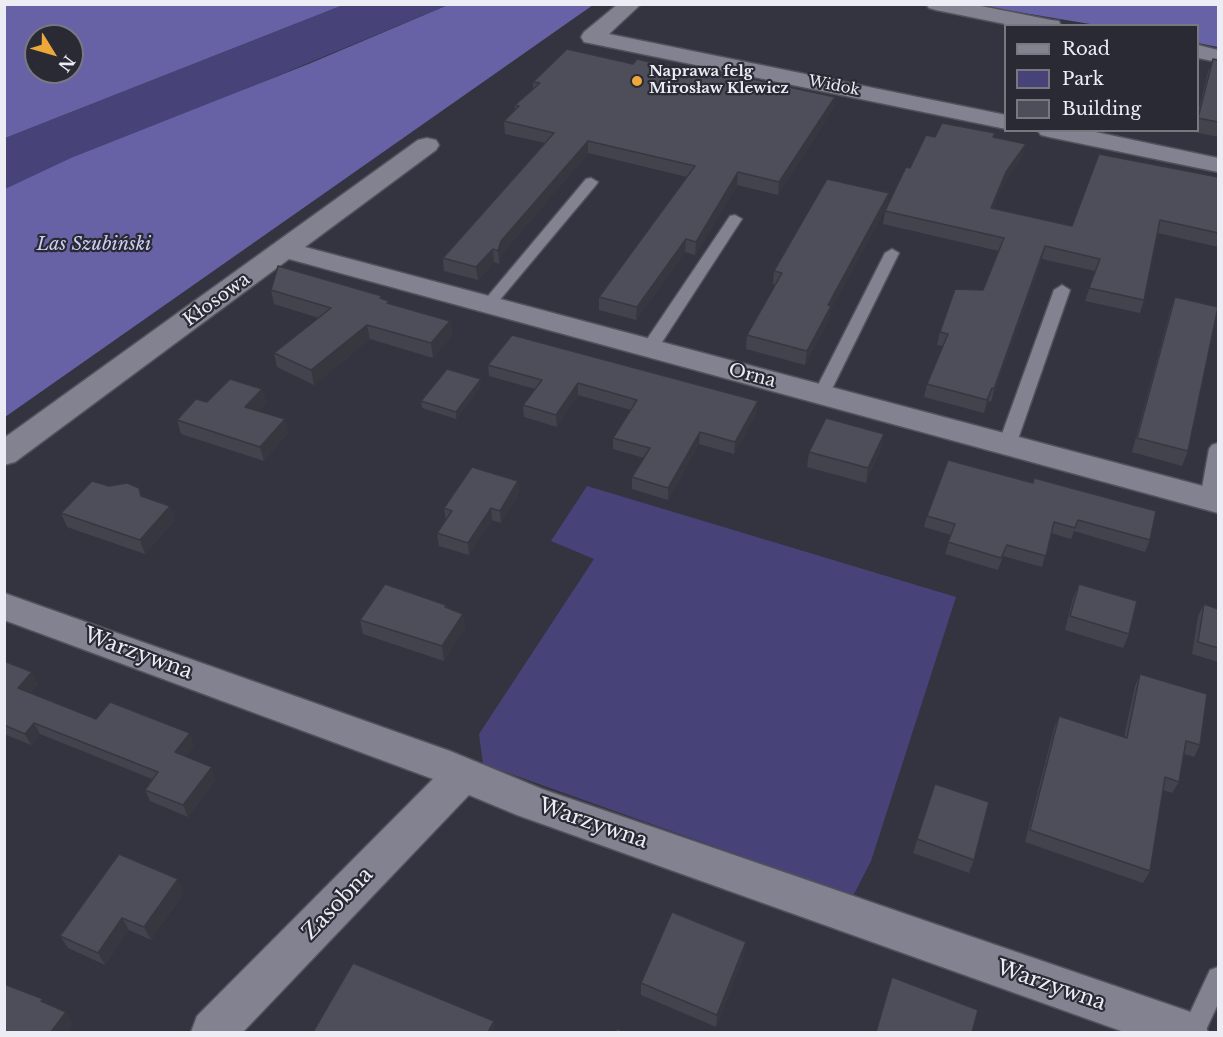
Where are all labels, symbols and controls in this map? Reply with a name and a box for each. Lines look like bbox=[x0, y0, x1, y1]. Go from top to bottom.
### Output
north arrow bbox=[24, 24, 84, 84]
legend bbox=[1004, 24, 1199, 132]
text: Road bbox=[1062, 38, 1110, 60]
text: N bbox=[54, 52, 79, 76]
place label: Naprawa felg Mirosław Klewicz bbox=[649, 63, 789, 98]
text: Park bbox=[1062, 68, 1104, 90]
street label: Widok bbox=[807, 72, 861, 100]
marker: Naprawa felg Mirosław Klewicz bbox=[630, 74, 644, 88]
text: Building bbox=[1062, 98, 1141, 120]
park label: Las Szubiński bbox=[37, 234, 151, 256]
street label: Kłosowa bbox=[180, 269, 254, 331]
street label: Orna bbox=[726, 359, 778, 393]
street label: Warzywna bbox=[80, 623, 196, 685]
street label: Warzywna bbox=[535, 794, 651, 854]
street label: Zasobna bbox=[297, 863, 379, 945]
street label: Warzywna bbox=[993, 956, 1109, 1016]

